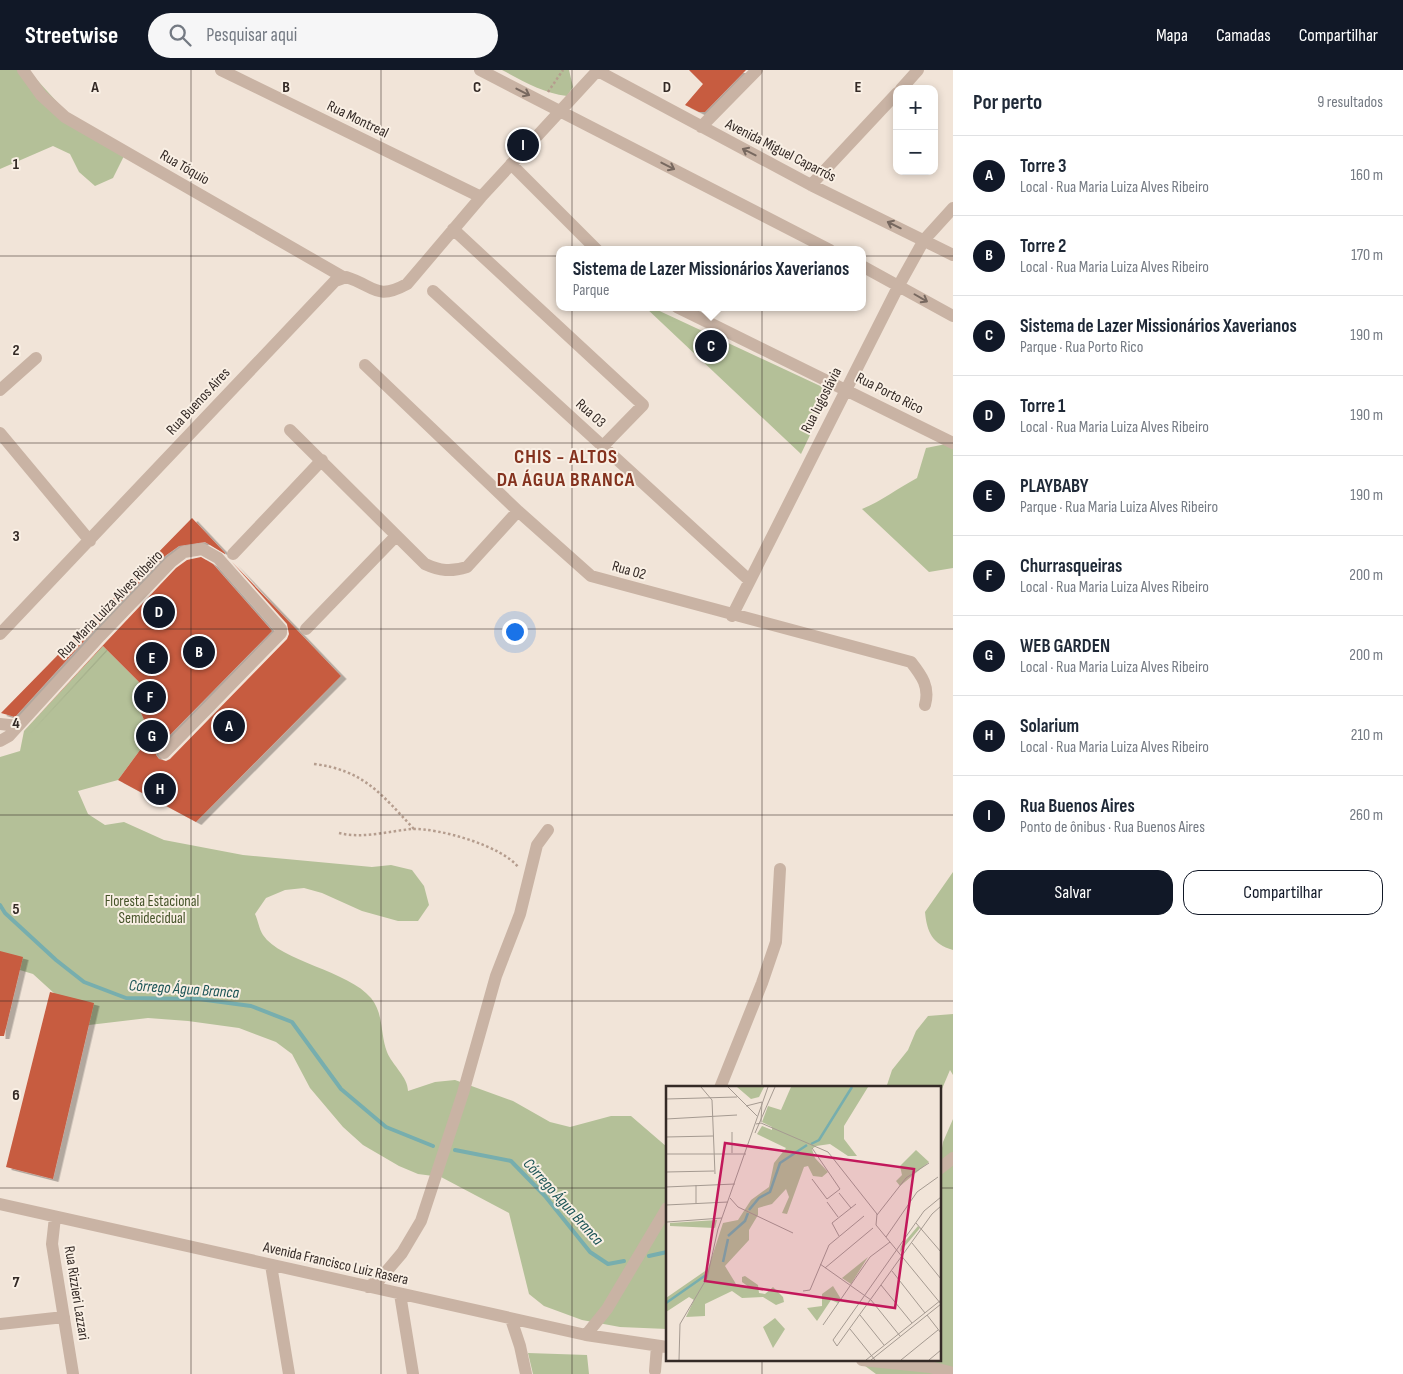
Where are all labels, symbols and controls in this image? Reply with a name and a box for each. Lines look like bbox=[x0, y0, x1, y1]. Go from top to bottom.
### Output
search box bbox=[148, 13, 498, 58]
text: Streetwise bbox=[25, 21, 118, 50]
icon: search bbox=[166, 21, 194, 49]
text: Pesquisar aqui bbox=[206, 24, 297, 47]
text: Mapa bbox=[1156, 25, 1188, 46]
text: Camadas bbox=[1216, 25, 1271, 46]
text: Compartilhar bbox=[1299, 25, 1378, 46]
text: A bbox=[90, 78, 99, 97]
text: B bbox=[282, 78, 290, 97]
text: C bbox=[473, 78, 481, 97]
text: D bbox=[663, 78, 671, 97]
text: E bbox=[855, 78, 862, 97]
map controls bbox=[893, 85, 938, 175]
button: + bbox=[893, 85, 938, 130]
one-way arrow bbox=[515, 88, 530, 97]
text: Por perto bbox=[973, 90, 1042, 115]
text: 9 resultados bbox=[1317, 93, 1383, 112]
street label: Rua Montreal bbox=[324, 96, 392, 143]
street label: Avenida Miguel Caparrós bbox=[721, 114, 839, 186]
pin: I bbox=[507, 126, 539, 164]
button: − bbox=[893, 130, 938, 175]
street label: Rua Tóquio bbox=[157, 146, 213, 189]
one-way arrow bbox=[742, 147, 757, 156]
text: 1 bbox=[13, 155, 20, 174]
text: Torre 3 bbox=[1020, 155, 1067, 178]
one-way arrow bbox=[660, 161, 675, 171]
text: A bbox=[985, 166, 993, 185]
text: 160 m bbox=[1350, 166, 1383, 185]
text: Local · Rua Maria Luiza Alves Ribeiro bbox=[1020, 178, 1209, 197]
one-way arrow bbox=[887, 220, 902, 230]
text: Torre 2 bbox=[1020, 235, 1066, 258]
popup bbox=[556, 246, 866, 311]
text: B bbox=[985, 246, 993, 265]
text: 170 m bbox=[1351, 246, 1383, 265]
text: Sistema de Lazer Missionários Xaverianos bbox=[573, 258, 849, 281]
text: Local · Rua Maria Luiza Alves Ribeiro bbox=[1020, 258, 1209, 277]
text: Parque bbox=[573, 281, 609, 300]
one-way arrow bbox=[913, 293, 927, 303]
text: Sistema de Lazer Missionários Xaverianos bbox=[1020, 315, 1297, 338]
text: C bbox=[985, 326, 993, 345]
text: 190 m bbox=[1350, 326, 1383, 345]
pin: C bbox=[695, 327, 727, 365]
text: Parque · Rua Porto Rico bbox=[1020, 338, 1143, 357]
text: 2 bbox=[12, 341, 20, 360]
street label: Rua Buenos Aires bbox=[162, 364, 234, 439]
street label: Rua Iugoslávia bbox=[797, 364, 846, 436]
street label: Rua Porto Rico bbox=[853, 368, 927, 419]
street label: Rua 03 bbox=[572, 395, 610, 432]
text: Torre 1 bbox=[1020, 395, 1065, 418]
text: D bbox=[985, 406, 993, 425]
text: 190 m bbox=[1350, 406, 1383, 425]
text: Local · Rua Maria Luiza Alves Ribeiro bbox=[1020, 418, 1209, 437]
district label: CHIS - ALTOS DA ÁGUA BRANCA bbox=[497, 445, 635, 492]
text: PLAYBABY bbox=[1020, 475, 1089, 498]
text: E bbox=[986, 486, 992, 505]
text: 190 m bbox=[1350, 486, 1383, 505]
text: Parque · Rua Maria Luiza Alves Ribeiro bbox=[1020, 498, 1218, 517]
text: 3 bbox=[12, 527, 20, 546]
street label: Rua Maria Luiza Alves Ribeiro bbox=[54, 546, 167, 663]
text: Churrasqueiras bbox=[1020, 555, 1122, 578]
street label: Rua 02 bbox=[610, 557, 648, 584]
text: F bbox=[986, 566, 992, 585]
text: 200 m bbox=[1349, 566, 1383, 585]
text: Local · Rua Maria Luiza Alves Ribeiro bbox=[1020, 578, 1209, 597]
pin: D bbox=[143, 593, 175, 631]
your location bbox=[502, 619, 528, 645]
pin: B bbox=[183, 633, 215, 671]
text: WEB GARDEN bbox=[1020, 635, 1110, 658]
pin: E bbox=[136, 639, 168, 677]
text: G bbox=[985, 646, 993, 665]
text: 200 m bbox=[1349, 646, 1383, 665]
text: Local · Rua Maria Luiza Alves Ribeiro bbox=[1020, 658, 1209, 677]
pin: F bbox=[134, 678, 166, 716]
pin: A bbox=[213, 707, 245, 745]
text: 4 bbox=[12, 714, 20, 733]
text: Solarium bbox=[1020, 715, 1079, 738]
pin: G bbox=[136, 717, 168, 755]
text: H bbox=[985, 726, 993, 745]
text: 210 m bbox=[1351, 726, 1383, 745]
text: Local · Rua Maria Luiza Alves Ribeiro bbox=[1020, 738, 1209, 757]
pin: H bbox=[144, 770, 176, 808]
text: Rua Buenos Aires bbox=[1020, 795, 1135, 818]
text: I bbox=[987, 806, 991, 825]
text: 260 m bbox=[1349, 806, 1383, 825]
text: Ponto de ônibus · Rua Buenos Aires bbox=[1020, 818, 1205, 837]
button: Salvar bbox=[973, 870, 1173, 915]
button: Compartilhar bbox=[1183, 870, 1383, 915]
park label: Floresta Estacional Semidecidual bbox=[105, 892, 199, 928]
text: 5 bbox=[12, 900, 20, 919]
water label: Córrego Água Branca bbox=[128, 976, 240, 1003]
text: 6 bbox=[12, 1086, 20, 1105]
inset map bbox=[666, 1086, 941, 1362]
water label: Córrego Água Branca bbox=[519, 1155, 607, 1250]
street label: Avenida Francisco Luiz Rasera bbox=[260, 1237, 411, 1289]
street label: Rua Rizzieri Lazzari bbox=[60, 1245, 93, 1342]
text: 7 bbox=[13, 1273, 20, 1292]

